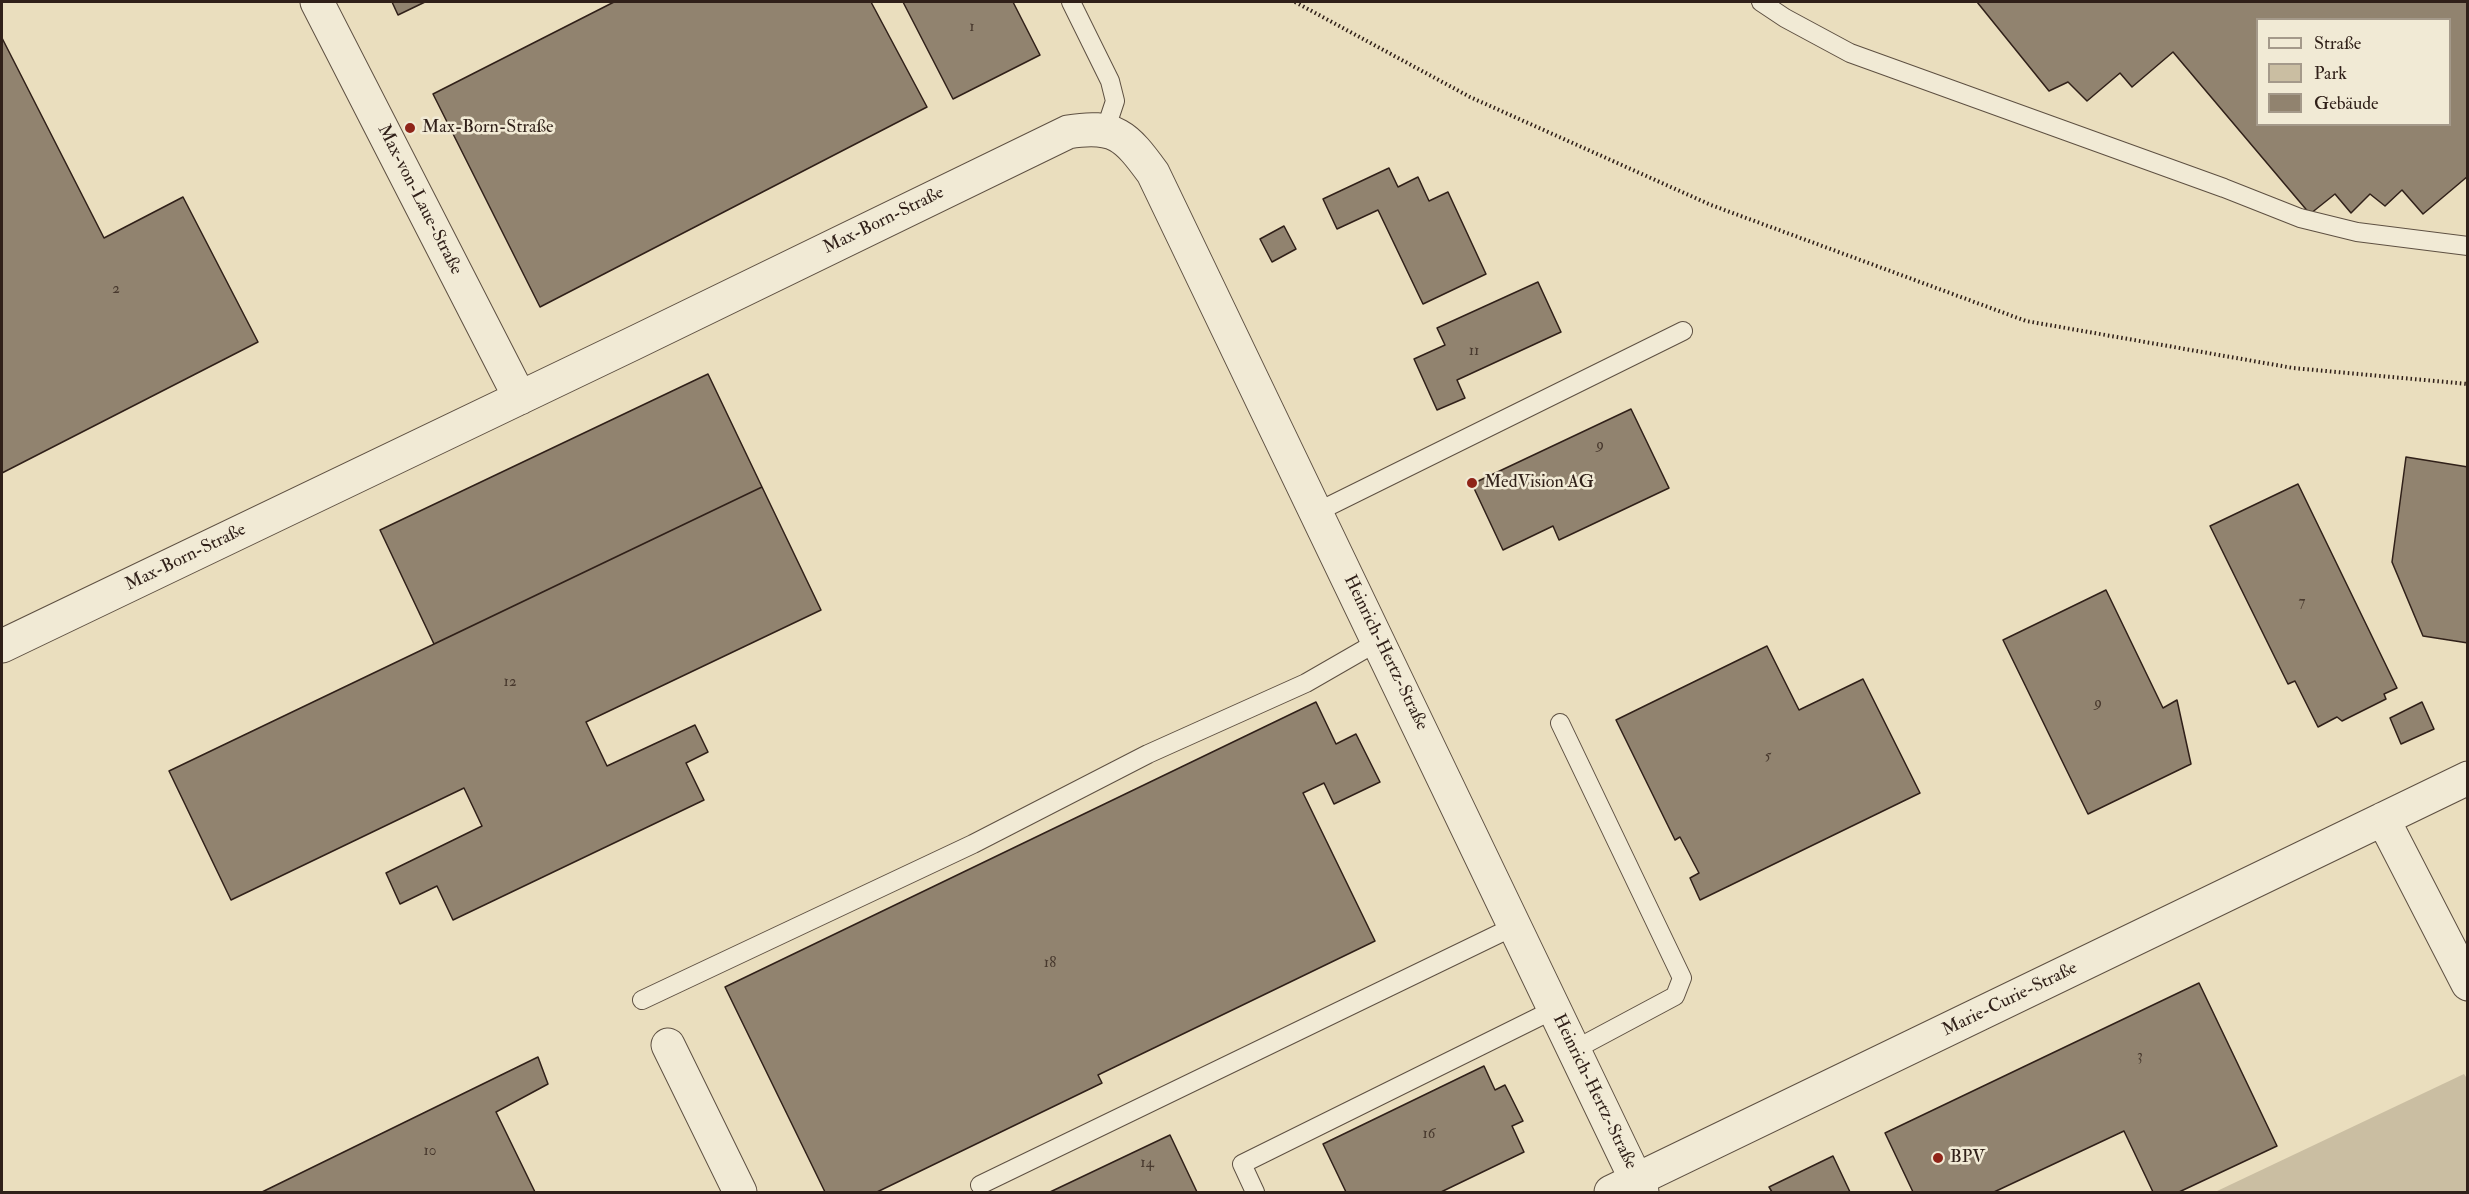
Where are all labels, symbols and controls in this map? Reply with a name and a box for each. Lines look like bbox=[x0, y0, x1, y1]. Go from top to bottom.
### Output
legend bbox=[2256, 18, 2451, 126]
house number: 1 bbox=[969, 19, 975, 37]
text: Straße bbox=[2314, 32, 2361, 55]
text: Park bbox=[2314, 62, 2347, 85]
text: Gebäude bbox=[2314, 92, 2379, 115]
place label: Max-Born-Straße bbox=[422, 117, 554, 139]
street label: Max-von-Laue-Straße bbox=[372, 121, 466, 279]
marker: Max-Born-Straße bbox=[403, 121, 417, 135]
street label: Max-Born-Straße bbox=[820, 182, 948, 260]
house number: 2 bbox=[112, 281, 120, 299]
house number: 11 bbox=[1469, 343, 1479, 361]
house number: 9 bbox=[1596, 437, 1604, 455]
place label: MedVision AG bbox=[1484, 472, 1594, 494]
marker: MedVision AG bbox=[1465, 476, 1479, 490]
street label: Max-Born-Straße bbox=[122, 519, 250, 597]
street label: Heinrich-Hertz-Straße bbox=[1338, 572, 1432, 734]
house number: 7 bbox=[2299, 594, 2305, 612]
house number: 12 bbox=[504, 674, 516, 692]
house number: 9 bbox=[2094, 695, 2102, 713]
house number: 5 bbox=[1765, 748, 1771, 766]
house number: 18 bbox=[1044, 955, 1056, 973]
street label: Marie-Curie-Straße bbox=[1939, 958, 2081, 1042]
street label: Heinrich-Hertz-Straße bbox=[1547, 1011, 1641, 1173]
house number: 3 bbox=[2137, 1048, 2143, 1066]
house number: 16 bbox=[1423, 1126, 1435, 1144]
house number: 10 bbox=[424, 1143, 436, 1161]
place label: BPV bbox=[1950, 1147, 1985, 1169]
marker: BPV bbox=[1931, 1151, 1945, 1165]
house number: 14 bbox=[1140, 1155, 1154, 1173]

